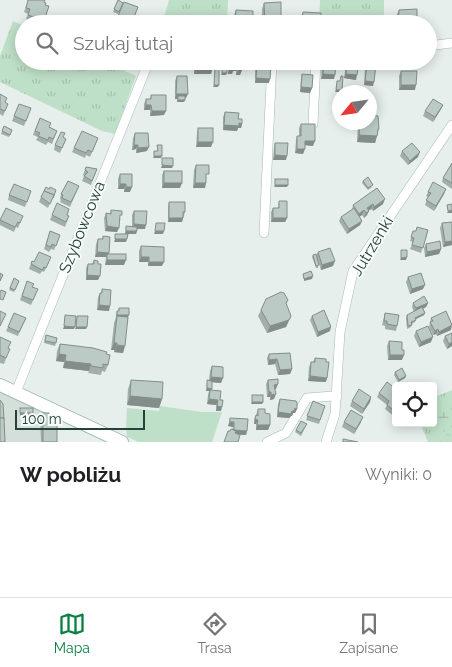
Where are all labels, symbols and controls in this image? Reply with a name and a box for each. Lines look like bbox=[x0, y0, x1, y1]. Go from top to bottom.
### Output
search box bbox=[15, 15, 437, 70]
icon: search bbox=[33, 29, 61, 57]
text: Szukaj tutaj bbox=[73, 32, 173, 54]
north arrow bbox=[332, 85, 377, 130]
street label: Szybowcowa bbox=[55, 178, 109, 276]
street label: Jutrzenki bbox=[347, 213, 397, 279]
map controls bbox=[392, 382, 437, 427]
button: locate bbox=[392, 382, 437, 427]
scale bar bbox=[15, 407, 145, 430]
text: 100 m bbox=[22, 411, 62, 427]
text: W pobliżu bbox=[20, 462, 121, 487]
text: Wyniki: 0 bbox=[365, 465, 432, 484]
tab: Mapa bbox=[54, 610, 90, 656]
tab: Trasa bbox=[198, 610, 232, 656]
tab: Zapisane bbox=[339, 610, 398, 656]

